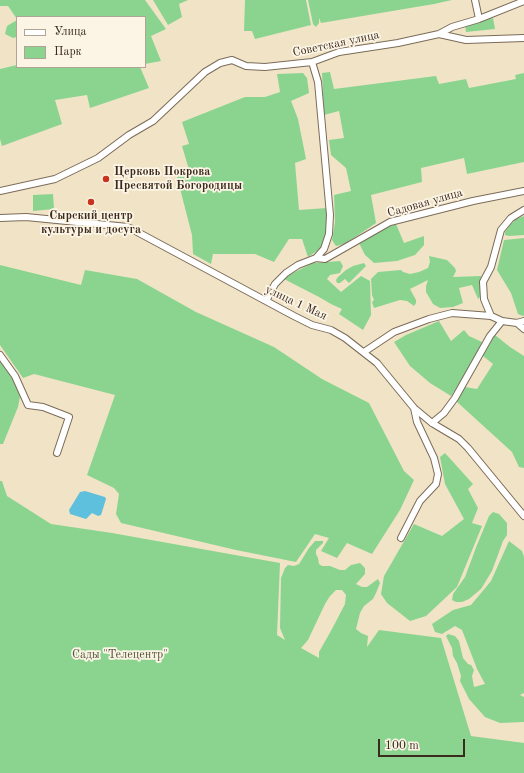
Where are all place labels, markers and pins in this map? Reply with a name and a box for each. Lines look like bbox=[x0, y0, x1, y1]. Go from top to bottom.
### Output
place label: Церковь Покрова Пресвятой Богородицы bbox=[114, 165, 242, 193]
marker: Церковь Покрова Пресвятой Богородицы bbox=[101, 174, 111, 184]
marker: Сырский центр культуры и досуга bbox=[86, 197, 96, 207]
place label: Сырский центр культуры и досуга bbox=[41, 209, 141, 237]

